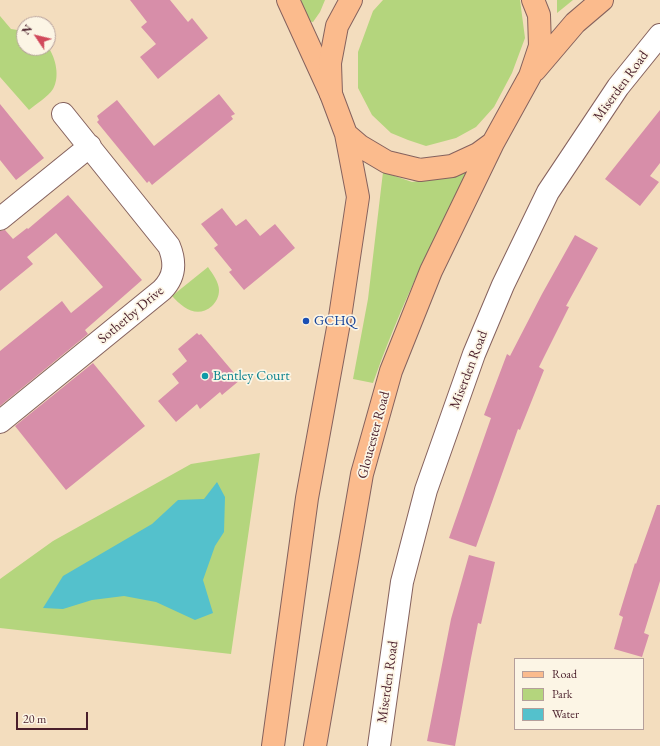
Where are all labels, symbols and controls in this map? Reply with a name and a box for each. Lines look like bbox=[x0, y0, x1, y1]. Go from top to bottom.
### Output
north arrow bbox=[16, 16, 56, 56]
text: N bbox=[19, 22, 35, 37]
street label: Miserden Road bbox=[590, 48, 652, 124]
street label: Sotherby Drive bbox=[95, 283, 167, 347]
place label: GCHQ bbox=[314, 313, 356, 329]
marker: GCHQ bbox=[301, 316, 311, 326]
street label: Miserden Road bbox=[446, 328, 492, 412]
place label: Bentley Court bbox=[213, 368, 290, 384]
marker: Bentley Court bbox=[200, 371, 210, 381]
street label: Gloucester Road bbox=[354, 389, 394, 481]
street label: Miserden Road bbox=[374, 640, 402, 724]
legend bbox=[514, 658, 644, 730]
text: Road bbox=[552, 666, 577, 682]
text: Park bbox=[552, 686, 572, 702]
scale bar bbox=[18, 704, 90, 730]
text: Water bbox=[552, 706, 579, 722]
text: 20 m bbox=[23, 711, 46, 727]

